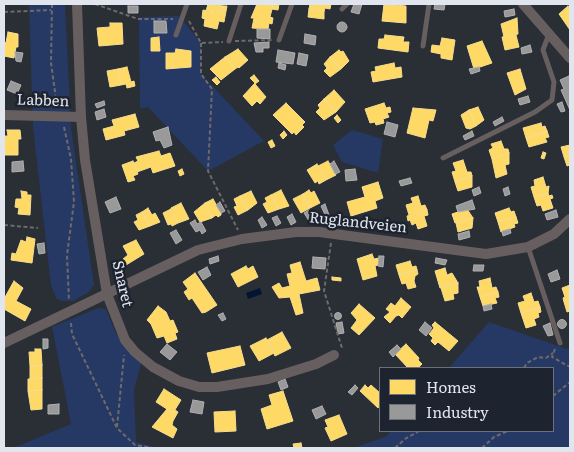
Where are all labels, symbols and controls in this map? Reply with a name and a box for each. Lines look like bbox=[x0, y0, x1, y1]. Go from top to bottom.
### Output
street label: Labben bbox=[16, 91, 70, 111]
street label: Ruglandveien bbox=[308, 209, 408, 237]
street label: Snaret bbox=[108, 259, 136, 309]
legend bbox=[379, 367, 554, 432]
text: Homes bbox=[426, 375, 476, 398]
text: Industry bbox=[426, 400, 489, 423]

